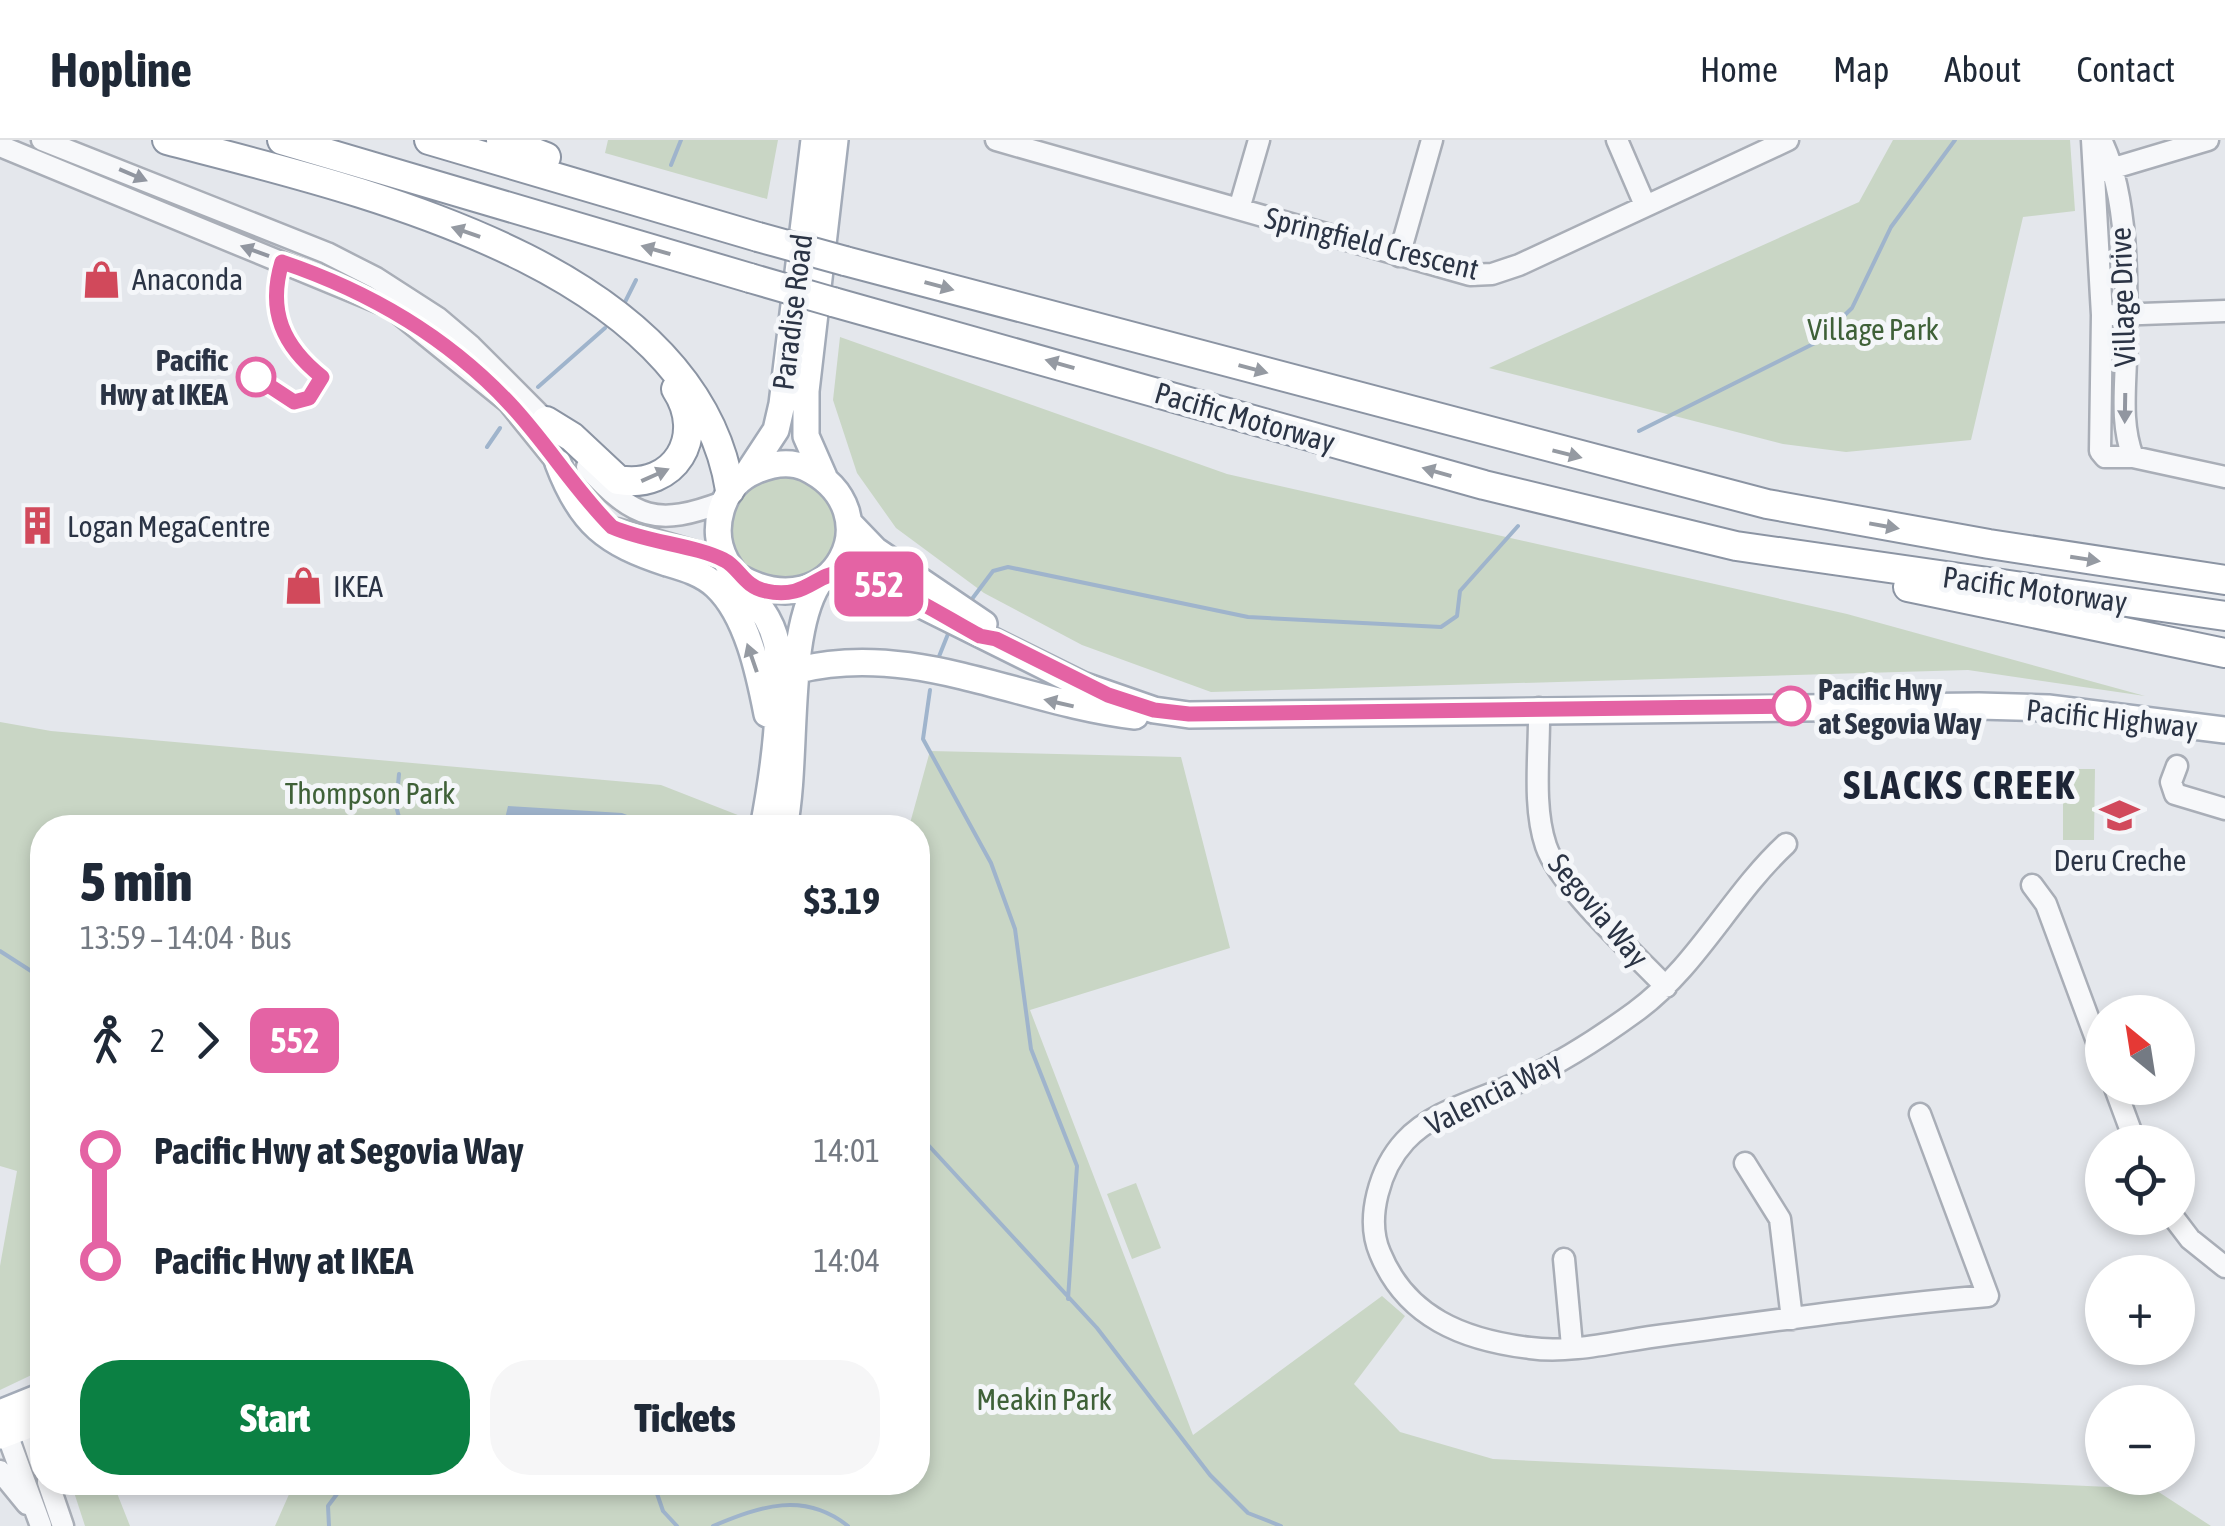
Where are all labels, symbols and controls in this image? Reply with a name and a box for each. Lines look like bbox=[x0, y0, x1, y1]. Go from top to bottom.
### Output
text: Hopline bbox=[50, 42, 192, 97]
text: Home bbox=[1700, 49, 1778, 89]
text: Map bbox=[1833, 49, 1889, 89]
text: About bbox=[1944, 49, 2021, 89]
text: Contact bbox=[2076, 49, 2175, 89]
one-way arrow bbox=[118, 168, 148, 184]
street label: Springfield Crescent bbox=[1262, 200, 1482, 286]
one-way arrow bbox=[451, 224, 481, 239]
street label: Village Drive bbox=[2103, 227, 2141, 367]
street label: Paradise Road bbox=[766, 232, 818, 392]
one-way arrow bbox=[640, 242, 671, 257]
one-way arrow bbox=[239, 243, 269, 258]
shop icon: Anaconda bbox=[81, 258, 123, 300]
place label: Anaconda bbox=[132, 262, 243, 296]
one-way arrow bbox=[924, 278, 955, 294]
park label: Village Park bbox=[1807, 312, 1939, 346]
place label: Pacific Hwy at IKEA bbox=[100, 343, 228, 411]
one-way arrow bbox=[1044, 356, 1075, 372]
marker: Pacific Hwy at IKEA bbox=[237, 358, 275, 396]
one-way arrow bbox=[1238, 362, 1269, 378]
street label: Pacific Motorway bbox=[1151, 375, 1339, 459]
one-way arrow bbox=[2117, 393, 2133, 425]
one-way arrow bbox=[1552, 446, 1583, 462]
one-way arrow bbox=[1421, 463, 1452, 479]
one-way arrow bbox=[640, 467, 670, 483]
building icon: Logan MegaCentre bbox=[16, 505, 58, 547]
place label: Logan MegaCentre bbox=[67, 509, 270, 543]
one-way arrow bbox=[1869, 518, 1900, 534]
one-way arrow bbox=[2070, 551, 2101, 567]
line badge: 552 bbox=[822, 552, 936, 616]
street label: Pacific Motorway bbox=[1941, 559, 2129, 619]
text: 552 bbox=[854, 564, 904, 604]
shop icon: IKEA bbox=[282, 565, 324, 607]
place label: IKEA bbox=[333, 569, 383, 603]
one-way arrow bbox=[744, 643, 759, 673]
place label: Pacific Hwy at Segovia Way bbox=[1818, 672, 1982, 740]
marker: Pacific Hwy at Segovia Way bbox=[1772, 687, 1810, 725]
street label: Pacific Highway bbox=[2025, 692, 2199, 744]
one-way arrow bbox=[1043, 695, 1074, 710]
district label: SLACKS CREEK bbox=[1843, 762, 2077, 807]
park label: Thompson Park bbox=[285, 776, 455, 810]
school or university icon: Deru Creche bbox=[2099, 795, 2141, 837]
place label: Deru Creche bbox=[2054, 843, 2186, 877]
street label: Segovia Way bbox=[1542, 847, 1656, 973]
text: 5 min bbox=[80, 850, 192, 913]
text: $3.19 bbox=[804, 879, 880, 922]
text: 13:59 – 14:04 · Bus bbox=[80, 919, 291, 956]
north arrow bbox=[2085, 995, 2195, 1105]
map controls bbox=[2085, 995, 2195, 1495]
icon: walk bbox=[80, 1013, 135, 1068]
icon: forward bbox=[180, 1013, 235, 1068]
text: 552 bbox=[270, 1020, 319, 1060]
text: 2 bbox=[150, 1022, 165, 1059]
street label: Valencia Way bbox=[1420, 1045, 1566, 1141]
button: locate bbox=[2085, 1125, 2195, 1235]
text: Pacific Hwy at Segovia Way bbox=[154, 1129, 524, 1172]
text: 14:01 bbox=[814, 1132, 880, 1169]
text: Pacific Hwy at IKEA bbox=[154, 1239, 413, 1282]
text: 14:04 bbox=[814, 1242, 880, 1279]
button: + bbox=[2085, 1255, 2195, 1365]
button: Start bbox=[80, 1360, 470, 1475]
button: Tickets bbox=[490, 1360, 880, 1475]
park label: Meakin Park bbox=[976, 1382, 1112, 1416]
button: − bbox=[2085, 1385, 2195, 1495]

